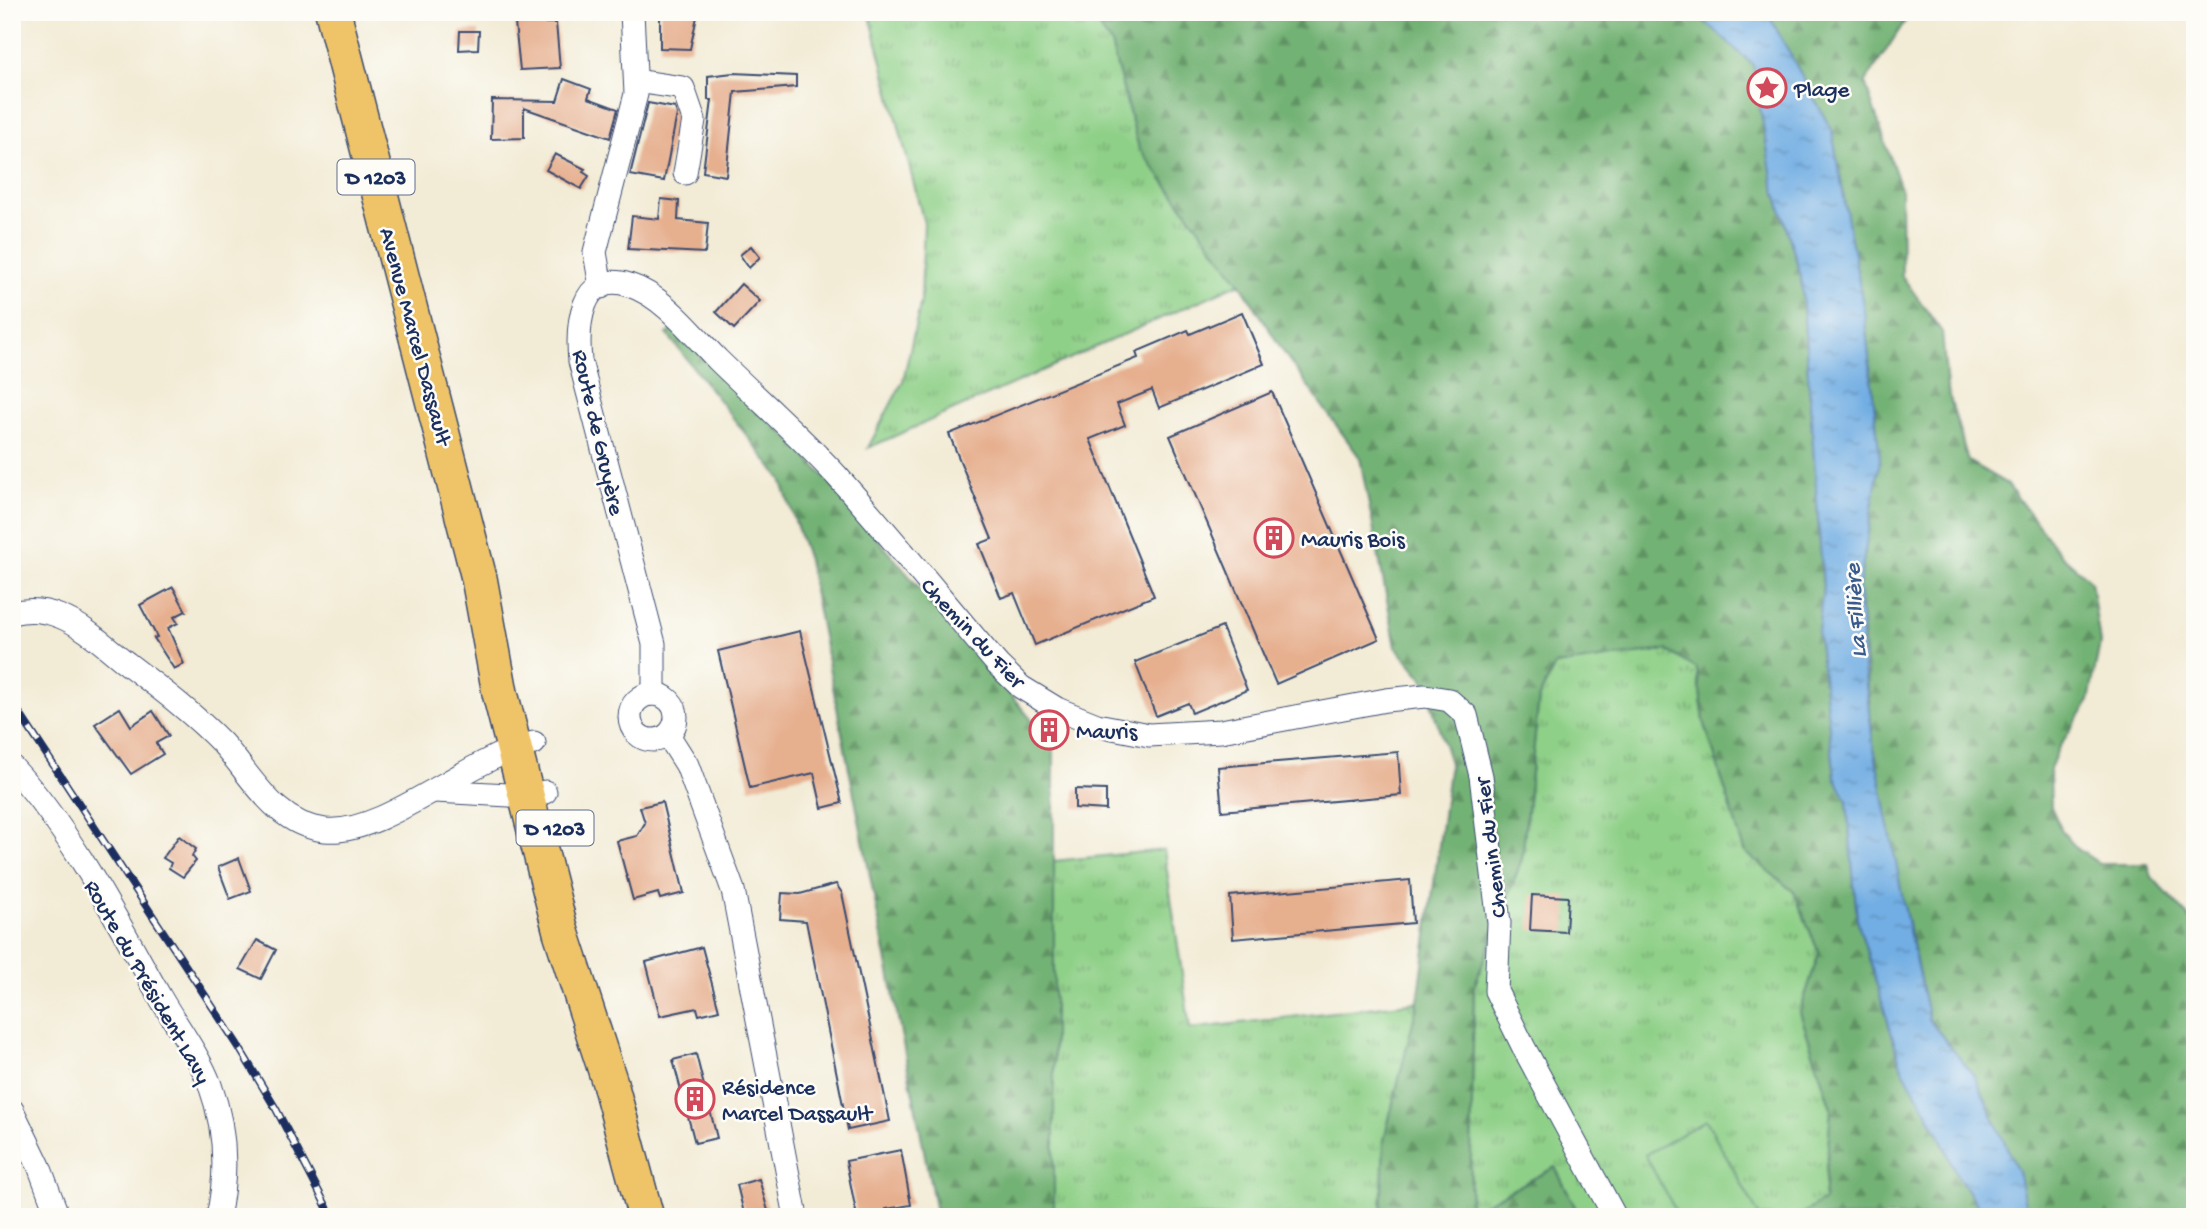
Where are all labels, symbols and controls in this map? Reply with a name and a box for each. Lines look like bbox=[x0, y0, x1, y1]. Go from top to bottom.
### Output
place icon: Plage bbox=[1746, 67, 1788, 109]
place label: Plage bbox=[1793, 78, 1851, 105]
road number: D 1203 bbox=[338, 160, 414, 194]
street label: Avenue Marcel Dassault bbox=[372, 225, 456, 450]
street label: Route de Gruyère bbox=[564, 347, 629, 519]
building icon: Mauris Bois bbox=[1253, 517, 1295, 559]
place label: Mauris Bois bbox=[1301, 528, 1405, 555]
water label: La Fillière bbox=[1840, 561, 1875, 659]
street label: Chemin du Fier bbox=[914, 574, 1031, 696]
building icon: Mauris bbox=[1028, 709, 1070, 751]
place label: Mauris bbox=[1076, 720, 1138, 747]
street label: Chemin du Fier bbox=[1470, 774, 1514, 919]
road number: D 1203 bbox=[516, 810, 594, 846]
street label: Route du Président Lavy bbox=[76, 876, 215, 1090]
place label: Résidence Marcel Dassault bbox=[722, 1076, 873, 1129]
building icon: Résidence Marcel Dassault bbox=[674, 1078, 716, 1120]

